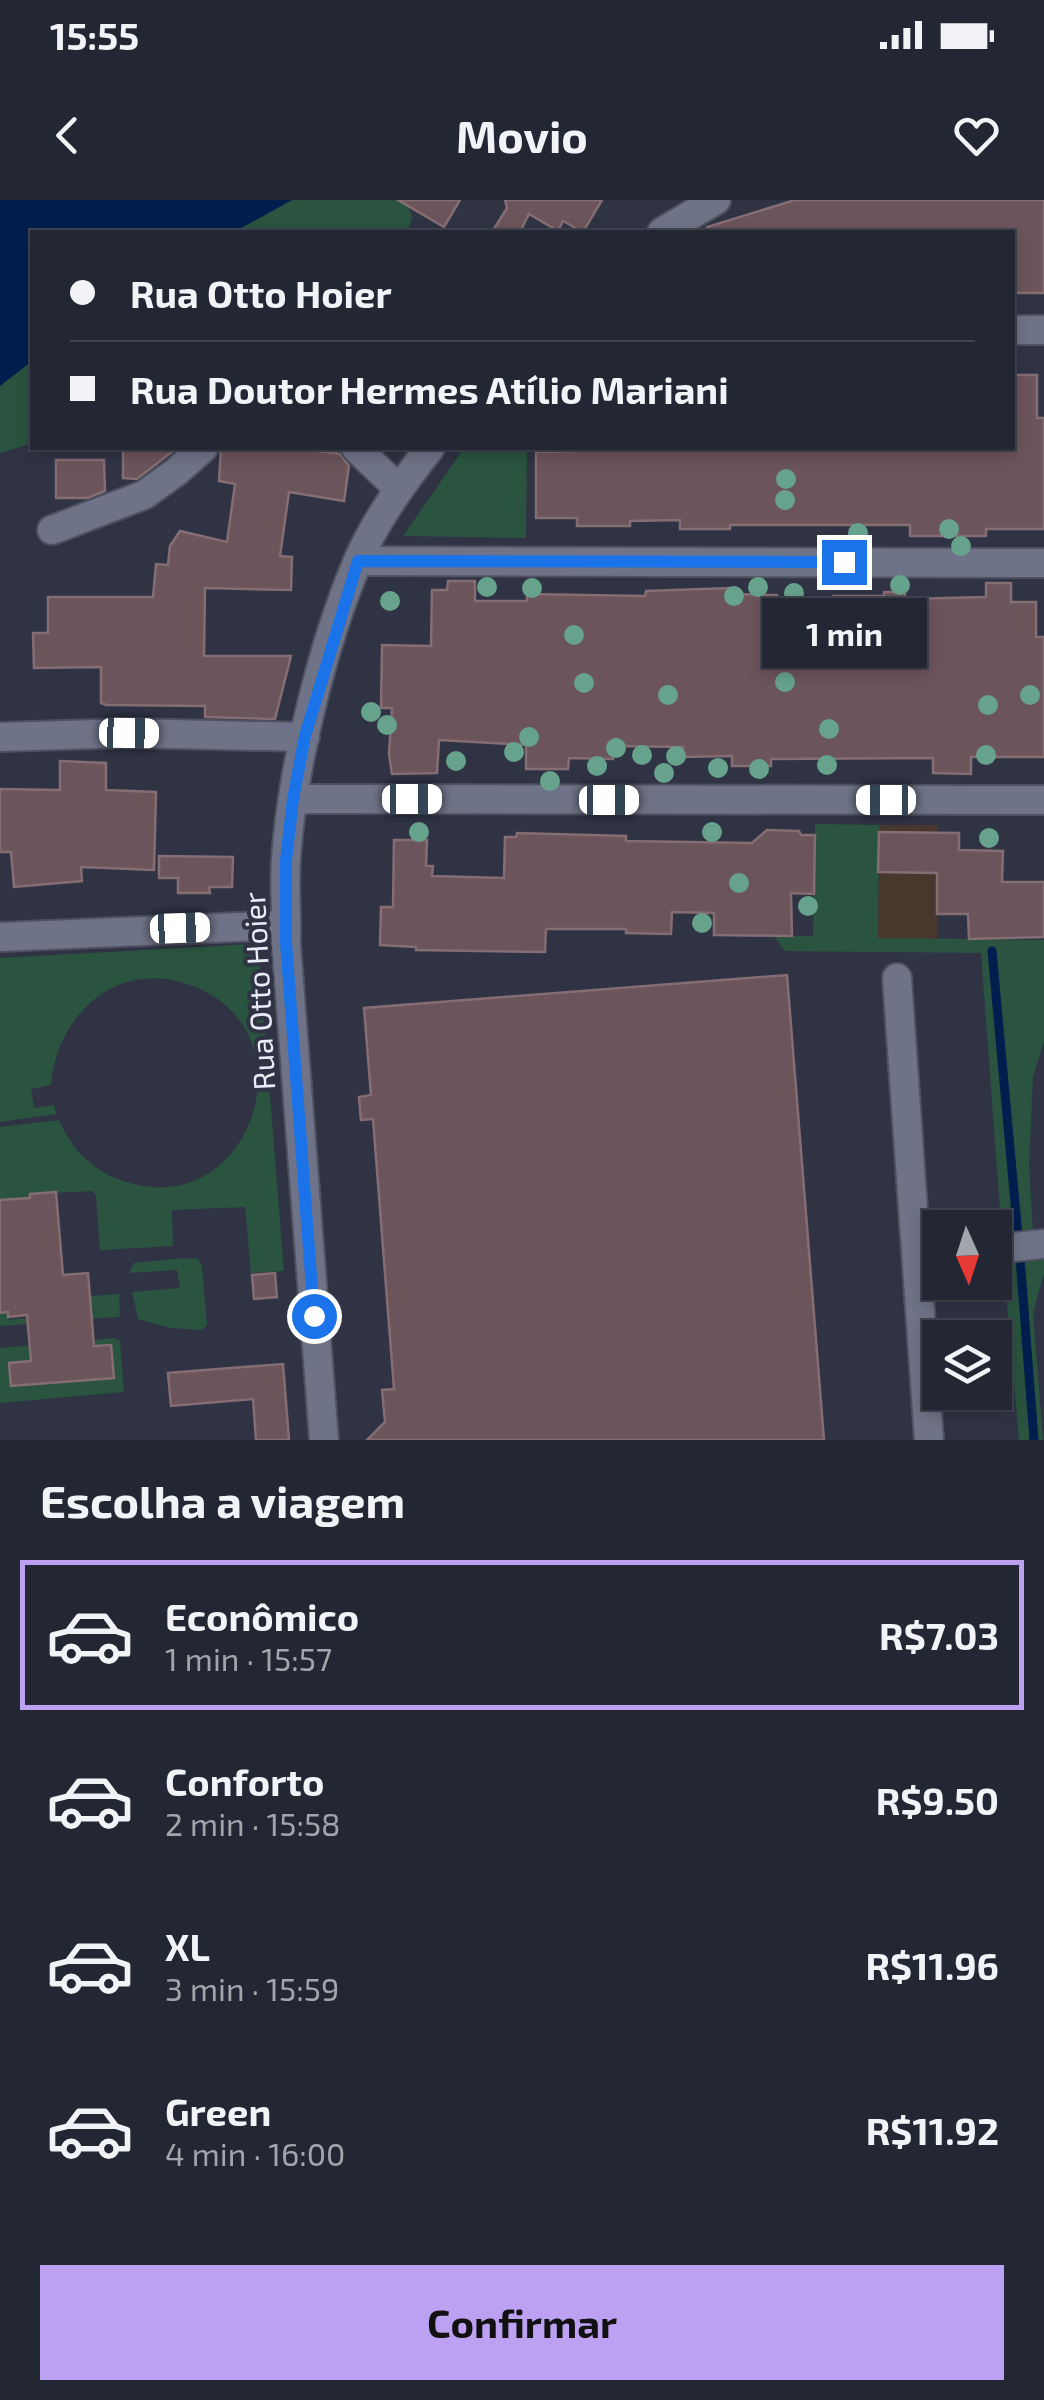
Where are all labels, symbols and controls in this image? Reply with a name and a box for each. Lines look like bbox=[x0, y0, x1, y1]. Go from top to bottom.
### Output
text: 15:55 bbox=[50, 12, 139, 58]
icon: back bbox=[40, 108, 95, 163]
text: Movio bbox=[456, 108, 588, 162]
icon: heart bbox=[949, 108, 1004, 163]
text: Rua Otto Hoier bbox=[130, 270, 392, 316]
text: Rua Doutor Hermes Atílio Mariani bbox=[130, 366, 729, 412]
route end bbox=[822, 540, 867, 585]
callout: 1 min bbox=[762, 597, 926, 667]
text: 1 min bbox=[806, 614, 883, 652]
car bbox=[99, 717, 159, 749]
car bbox=[382, 784, 442, 814]
car bbox=[579, 785, 639, 815]
car bbox=[856, 785, 916, 815]
street label: Rua Otto Hoier bbox=[235, 891, 281, 1091]
car bbox=[149, 912, 211, 944]
north arrow bbox=[922, 1210, 1012, 1300]
map controls bbox=[922, 1210, 1012, 1410]
route start bbox=[292, 1294, 337, 1339]
button: layers bbox=[922, 1320, 1012, 1410]
text: Escolha a viagem bbox=[40, 1473, 405, 1527]
icon: car bbox=[45, 1590, 135, 1680]
text: Econômico bbox=[165, 1593, 359, 1639]
text: R$7.03 bbox=[879, 1612, 999, 1658]
text: 1 min · 15:57 bbox=[165, 1639, 332, 1677]
icon: car bbox=[45, 1755, 135, 1845]
text: Conforto bbox=[165, 1758, 324, 1804]
text: R$9.50 bbox=[876, 1777, 999, 1823]
text: 2 min · 15:58 bbox=[165, 1804, 341, 1842]
icon: car bbox=[45, 1920, 135, 2010]
text: XL bbox=[165, 1923, 210, 1969]
text: R$11.96 bbox=[865, 1942, 999, 1988]
text: 3 min · 15:59 bbox=[165, 1969, 339, 2007]
icon: car bbox=[45, 2085, 135, 2175]
text: Green bbox=[165, 2088, 271, 2134]
text: R$11.92 bbox=[866, 2107, 999, 2153]
text: 4 min · 16:00 bbox=[165, 2134, 345, 2172]
button: Confirmar bbox=[40, 2265, 1004, 2380]

